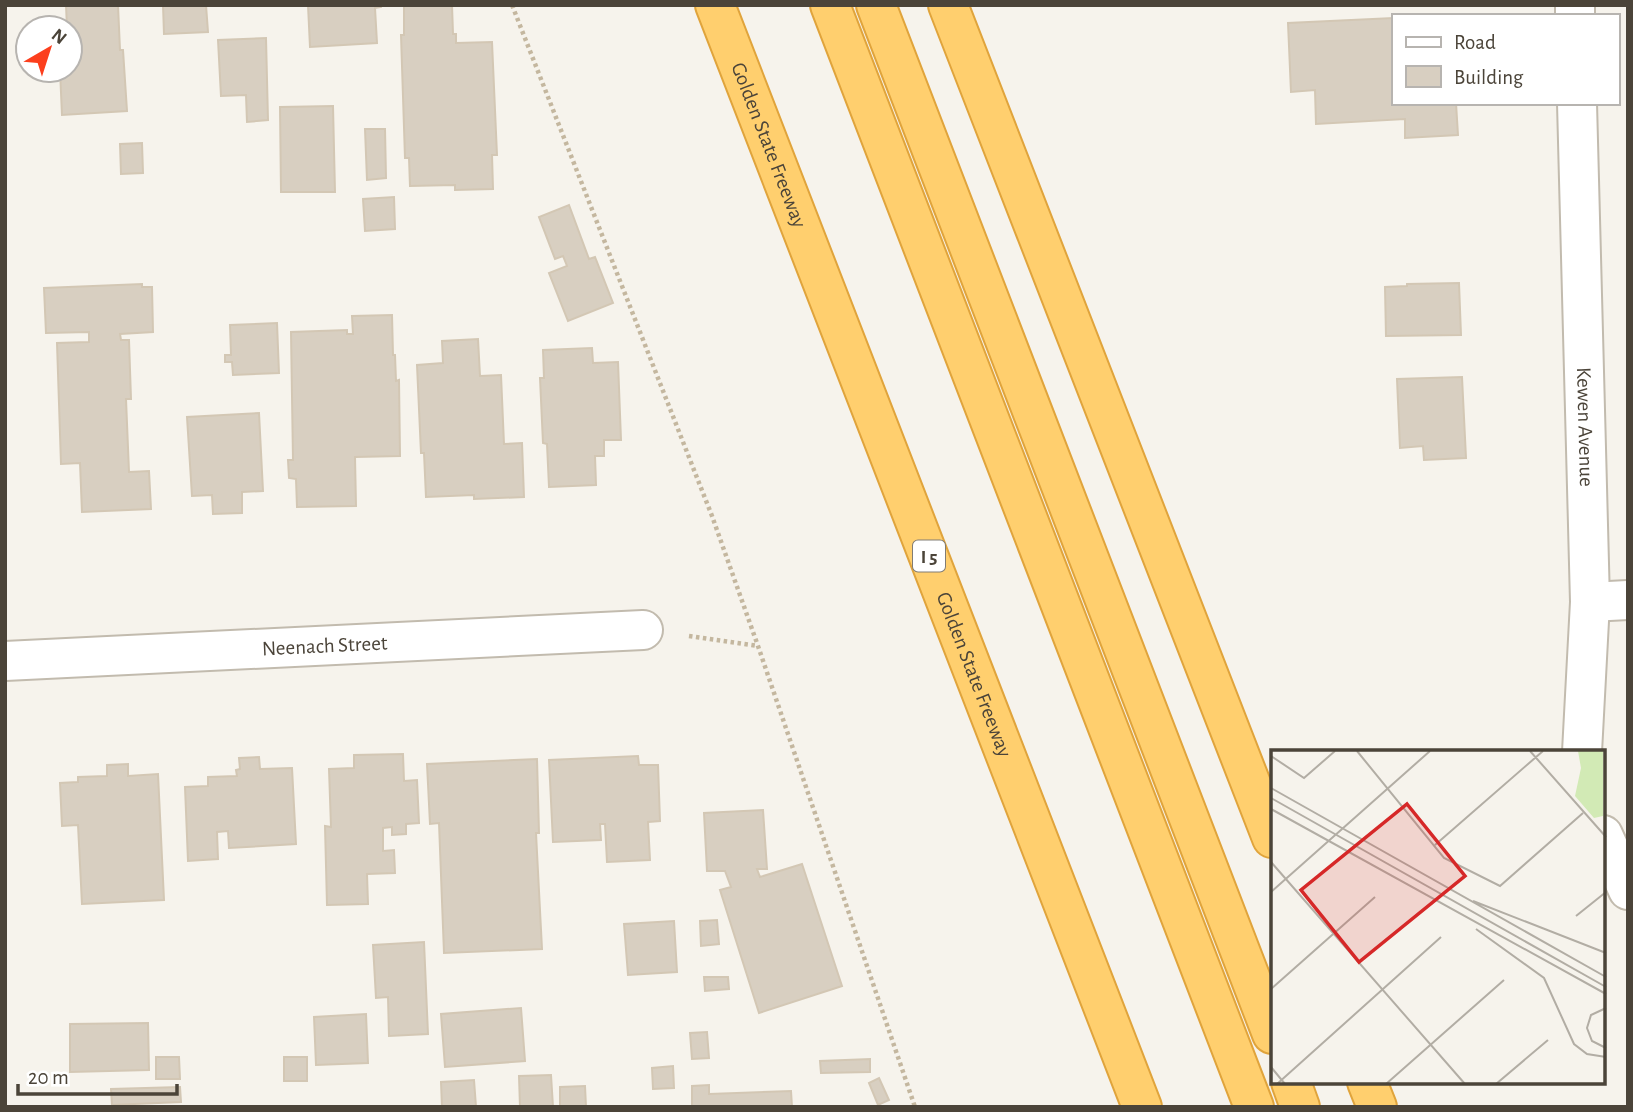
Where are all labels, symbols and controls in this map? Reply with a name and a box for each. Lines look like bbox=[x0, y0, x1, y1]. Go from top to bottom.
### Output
north arrow bbox=[14, 14, 84, 84]
legend bbox=[1392, 14, 1619, 105]
text: N bbox=[48, 25, 70, 48]
text: Road bbox=[1454, 32, 1496, 53]
street label: Golden State Freeway bbox=[727, 60, 810, 231]
text: Building bbox=[1454, 67, 1524, 88]
street label: Kewen Avenue bbox=[1573, 367, 1597, 487]
road number: I 5 bbox=[913, 540, 945, 572]
street label: Golden State Freeway bbox=[933, 589, 1015, 760]
street label: Neenach Street bbox=[261, 632, 388, 660]
inset map bbox=[1271, 750, 1605, 1084]
scale bar bbox=[18, 1052, 177, 1096]
text: 20 m bbox=[28, 1067, 69, 1088]

